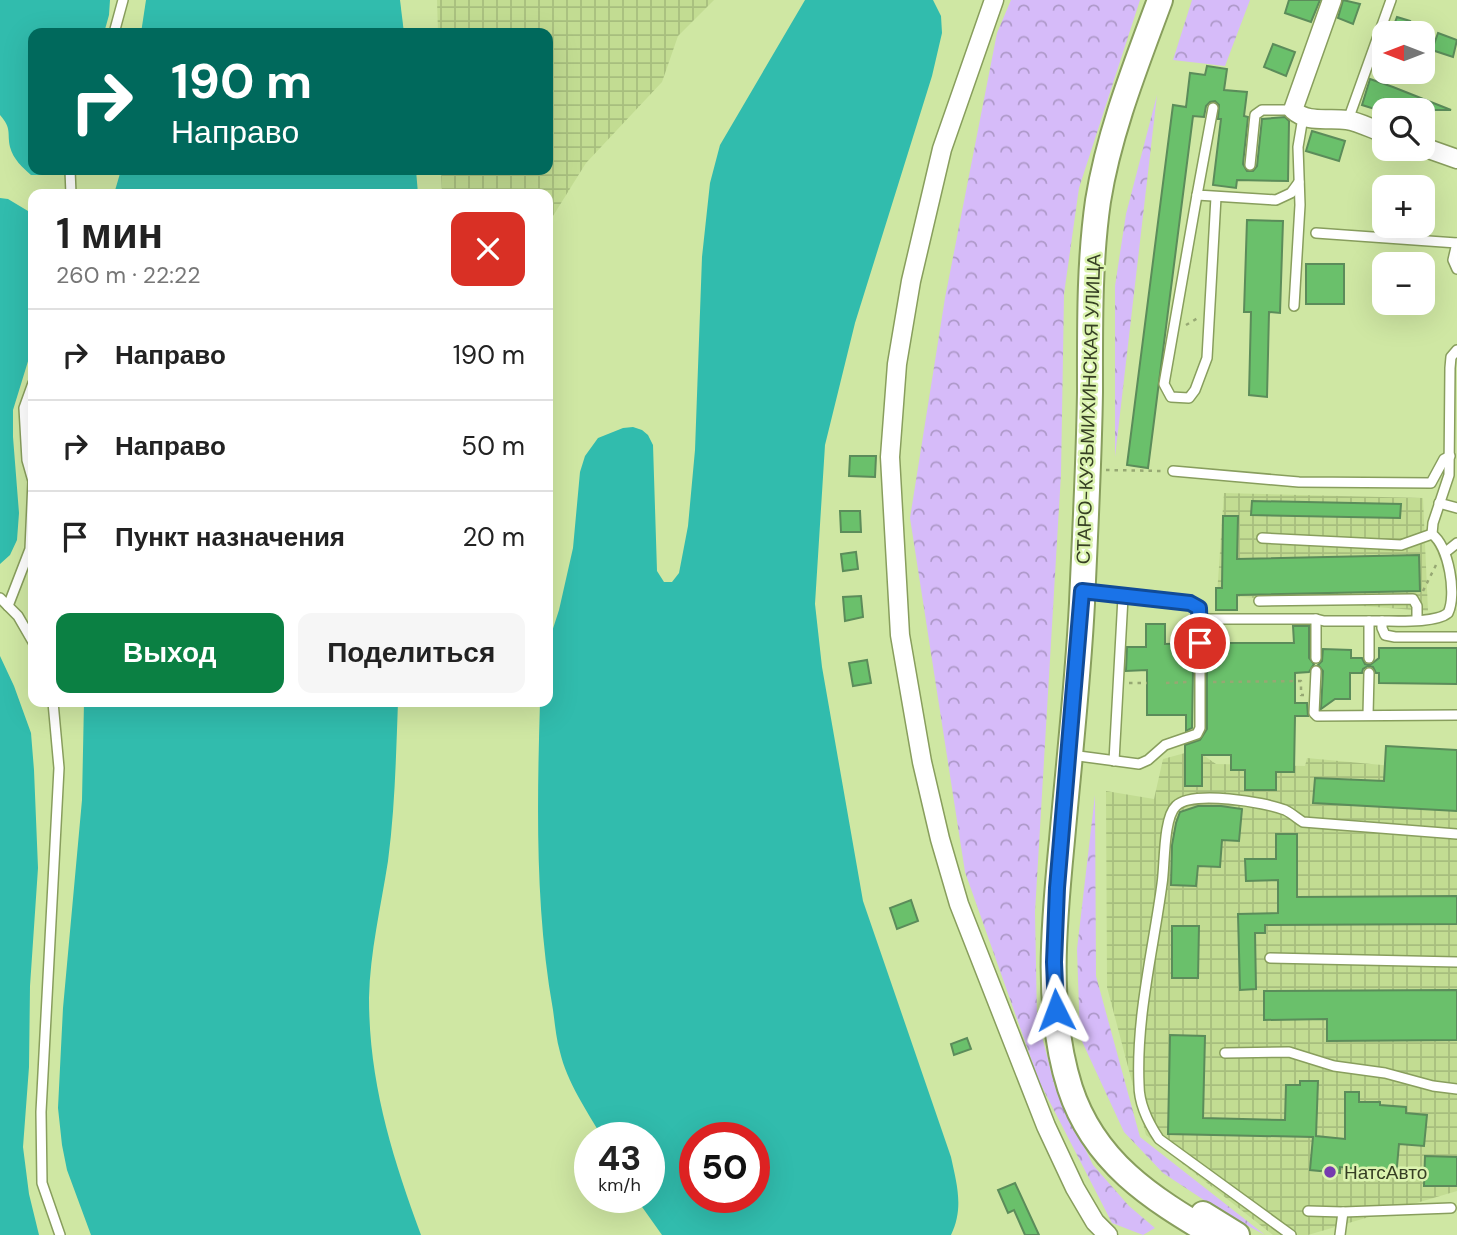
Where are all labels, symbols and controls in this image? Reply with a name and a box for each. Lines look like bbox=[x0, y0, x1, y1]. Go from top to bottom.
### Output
north arrow bbox=[1372, 21, 1435, 84]
map controls bbox=[1372, 21, 1435, 315]
text: 190 m bbox=[171, 49, 312, 113]
icon: right bbox=[56, 56, 147, 147]
button: search bbox=[1372, 98, 1435, 161]
text: Направо bbox=[171, 111, 299, 153]
button: + bbox=[1372, 175, 1435, 238]
text: 1 мин bbox=[56, 206, 163, 261]
button: close bbox=[451, 212, 525, 286]
button: − bbox=[1372, 252, 1435, 315]
street label: СТАРО-КУЗЬМИХИНСКАЯ УЛИЦА bbox=[1071, 253, 1106, 565]
text: 260 m · 22:22 bbox=[56, 260, 200, 290]
icon: right bbox=[56, 336, 94, 374]
text: Направо bbox=[115, 338, 226, 372]
text: 190 m bbox=[453, 338, 525, 372]
icon: right bbox=[56, 427, 94, 465]
text: Направо bbox=[115, 429, 226, 463]
text: 50 m bbox=[461, 429, 525, 463]
icon: arrive bbox=[56, 518, 94, 556]
text: Пункт назначения bbox=[115, 520, 345, 554]
text: 20 m bbox=[462, 520, 525, 554]
button: Выход bbox=[56, 613, 284, 693]
button: Поделиться bbox=[298, 613, 525, 693]
pin bbox=[1170, 613, 1230, 673]
icon: arrive bbox=[1181, 624, 1219, 662]
position arrow bbox=[1019, 973, 1093, 1047]
speed limit sign: 50 bbox=[679, 1122, 770, 1213]
text: 43 bbox=[598, 1135, 641, 1181]
place label: НатсАвто bbox=[1344, 1160, 1427, 1185]
marker: НатсАвто bbox=[1322, 1164, 1338, 1180]
text: km/h bbox=[598, 1173, 641, 1197]

